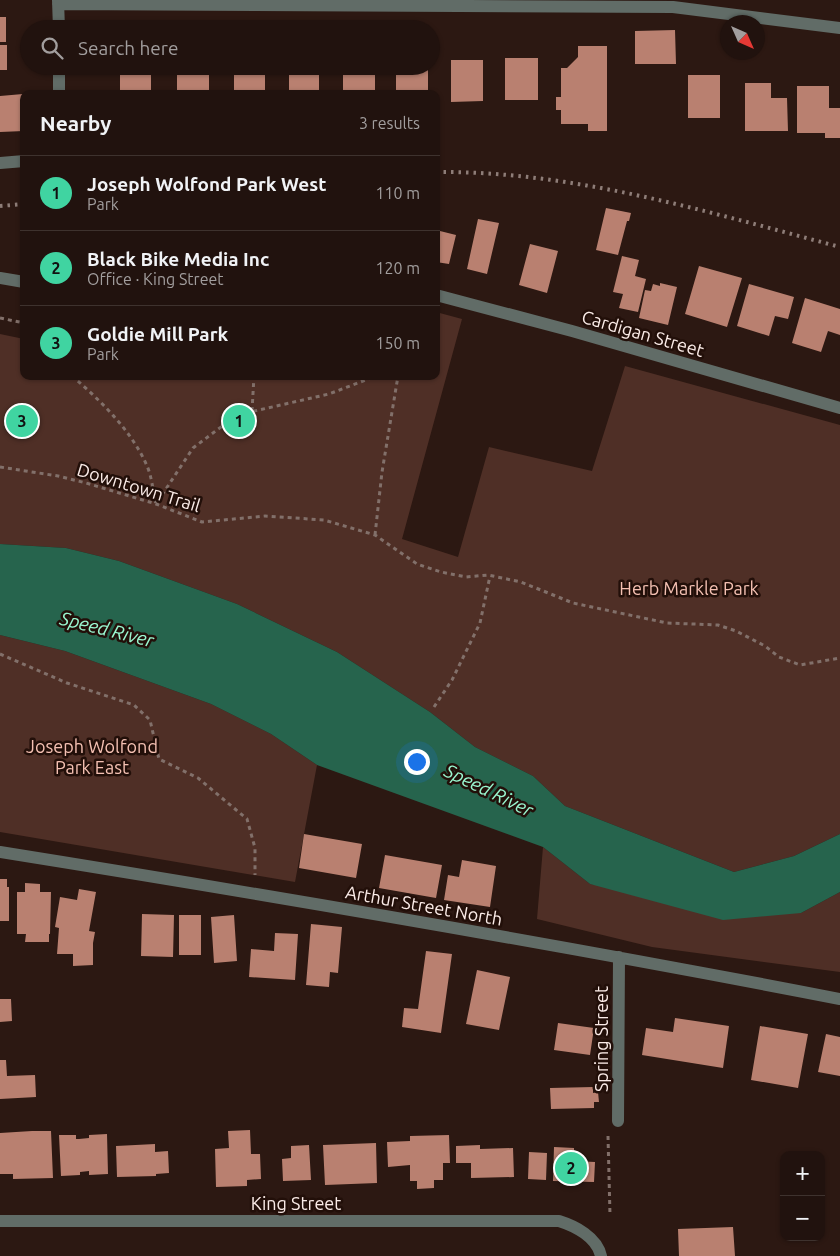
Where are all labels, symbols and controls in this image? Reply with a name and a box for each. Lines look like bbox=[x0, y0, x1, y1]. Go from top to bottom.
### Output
north arrow bbox=[720, 15, 765, 60]
search box bbox=[20, 20, 440, 75]
icon: search bbox=[38, 34, 66, 62]
text: Search here bbox=[78, 37, 178, 59]
text: Nearby bbox=[40, 111, 111, 135]
text: 3 results bbox=[359, 114, 420, 132]
text: Joseph Wolfond Park West bbox=[87, 173, 326, 195]
text: 1 bbox=[51, 184, 61, 202]
text: 110 m bbox=[375, 184, 420, 202]
text: Park bbox=[87, 195, 119, 213]
text: Black Bike Media Inc bbox=[87, 248, 269, 270]
text: 2 bbox=[51, 259, 61, 277]
text: 120 m bbox=[375, 259, 420, 277]
text: Office · King Street bbox=[87, 270, 224, 288]
street label: Cardigan Street bbox=[580, 306, 706, 360]
text: Goldie Mill Park bbox=[87, 323, 228, 345]
text: 3 bbox=[51, 334, 61, 352]
text: 150 m bbox=[375, 334, 420, 352]
text: Park bbox=[87, 345, 119, 363]
pin: 3 bbox=[6, 402, 38, 440]
pin: 1 bbox=[223, 402, 255, 440]
street label: Downtown Trail bbox=[75, 459, 203, 515]
park label: Herb Markle Park bbox=[619, 578, 759, 598]
water label: Speed River bbox=[57, 606, 157, 651]
park label: Joseph Wolfond Park East bbox=[26, 736, 158, 777]
your location bbox=[404, 749, 430, 775]
water label: Speed River bbox=[440, 759, 538, 821]
street label: Arthur Street North bbox=[344, 881, 504, 929]
street label: Spring Street bbox=[591, 986, 611, 1092]
pin: 2 bbox=[555, 1149, 587, 1187]
map controls bbox=[780, 1151, 825, 1241]
button: + bbox=[780, 1151, 825, 1196]
street label: King Street bbox=[251, 1193, 341, 1213]
button: − bbox=[780, 1196, 825, 1241]

